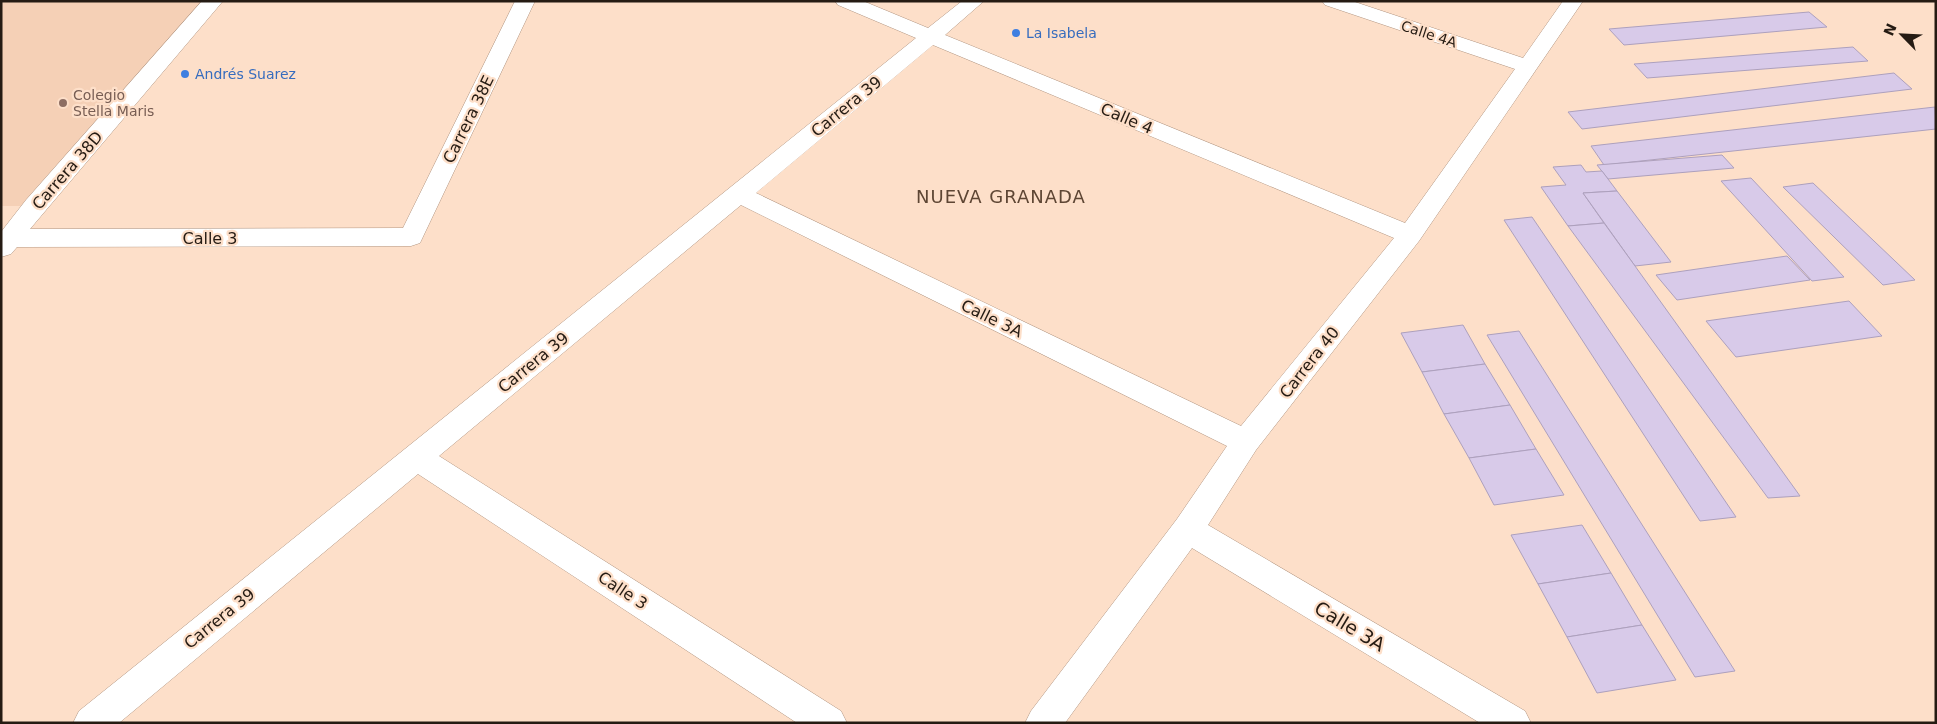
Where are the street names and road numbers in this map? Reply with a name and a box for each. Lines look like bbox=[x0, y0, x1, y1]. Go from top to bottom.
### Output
street label: Calle 4A bbox=[1399, 17, 1459, 51]
street label: Carrera 38E bbox=[439, 72, 498, 166]
street label: Carrera 39 bbox=[807, 72, 885, 141]
street label: Calle 4 bbox=[1098, 99, 1156, 138]
street label: Carrera 38D bbox=[28, 127, 107, 213]
street label: Calle 3 bbox=[183, 229, 237, 248]
street label: Calle 3A bbox=[958, 295, 1026, 341]
street label: Carrera 40 bbox=[1276, 323, 1343, 402]
street label: Carrera 39 bbox=[494, 328, 572, 397]
street label: Calle 3 bbox=[594, 567, 651, 613]
street label: Carrera 39 bbox=[180, 584, 258, 653]
street label: Calle 3A bbox=[1311, 596, 1389, 656]

